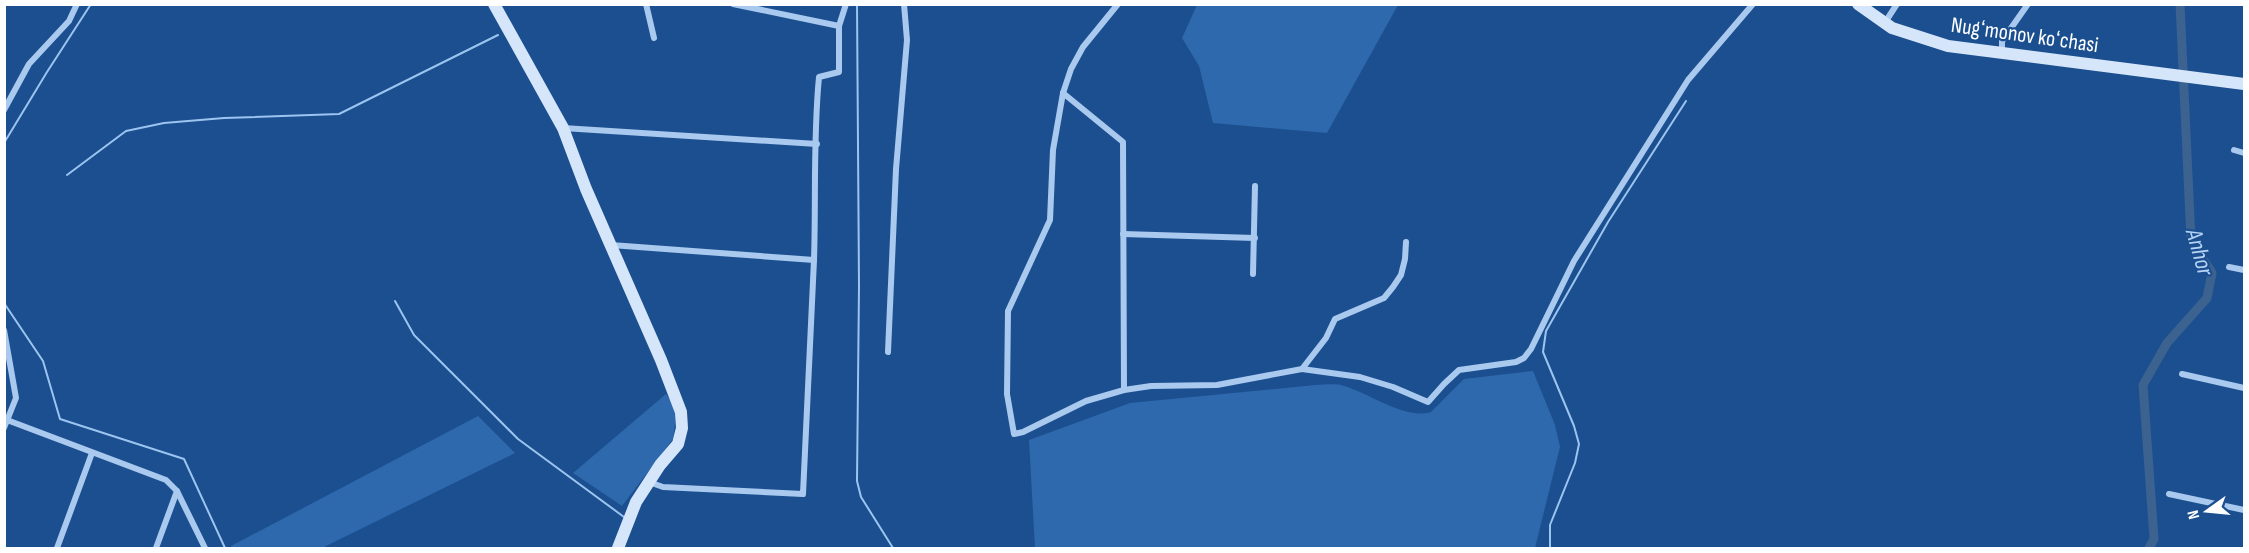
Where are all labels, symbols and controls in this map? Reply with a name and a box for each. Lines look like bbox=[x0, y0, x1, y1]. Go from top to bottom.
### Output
street label: Nugʻmonov koʻchasi bbox=[1949, 12, 2100, 59]
water label: Anhor bbox=[2179, 225, 2220, 280]
north arrow bbox=[2177, 481, 2237, 541]
text: N bbox=[2184, 508, 2204, 521]

